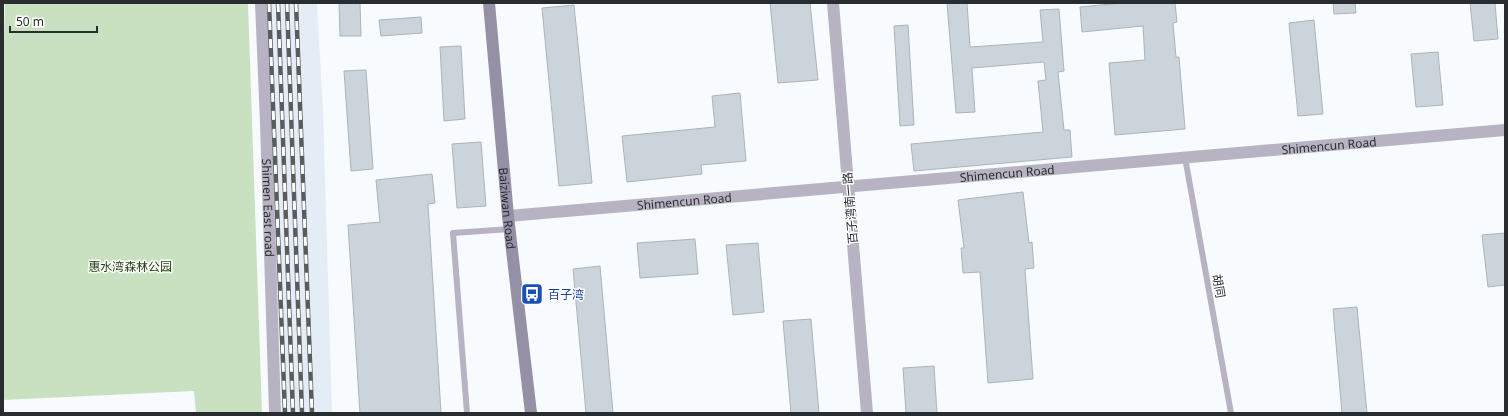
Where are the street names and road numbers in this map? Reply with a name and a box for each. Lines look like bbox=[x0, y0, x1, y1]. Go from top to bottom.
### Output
street label: Shimencun Road bbox=[1281, 133, 1377, 158]
street label: Shimen East road bbox=[259, 158, 279, 257]
street label: Shimencun Road bbox=[959, 160, 1055, 186]
street label: Baiziwan Road bbox=[495, 167, 520, 250]
street label: 百子湾南一路 bbox=[838, 171, 862, 245]
street label: Shimencun Road bbox=[636, 188, 732, 213]
street label: 胡同 bbox=[1209, 273, 1229, 299]

